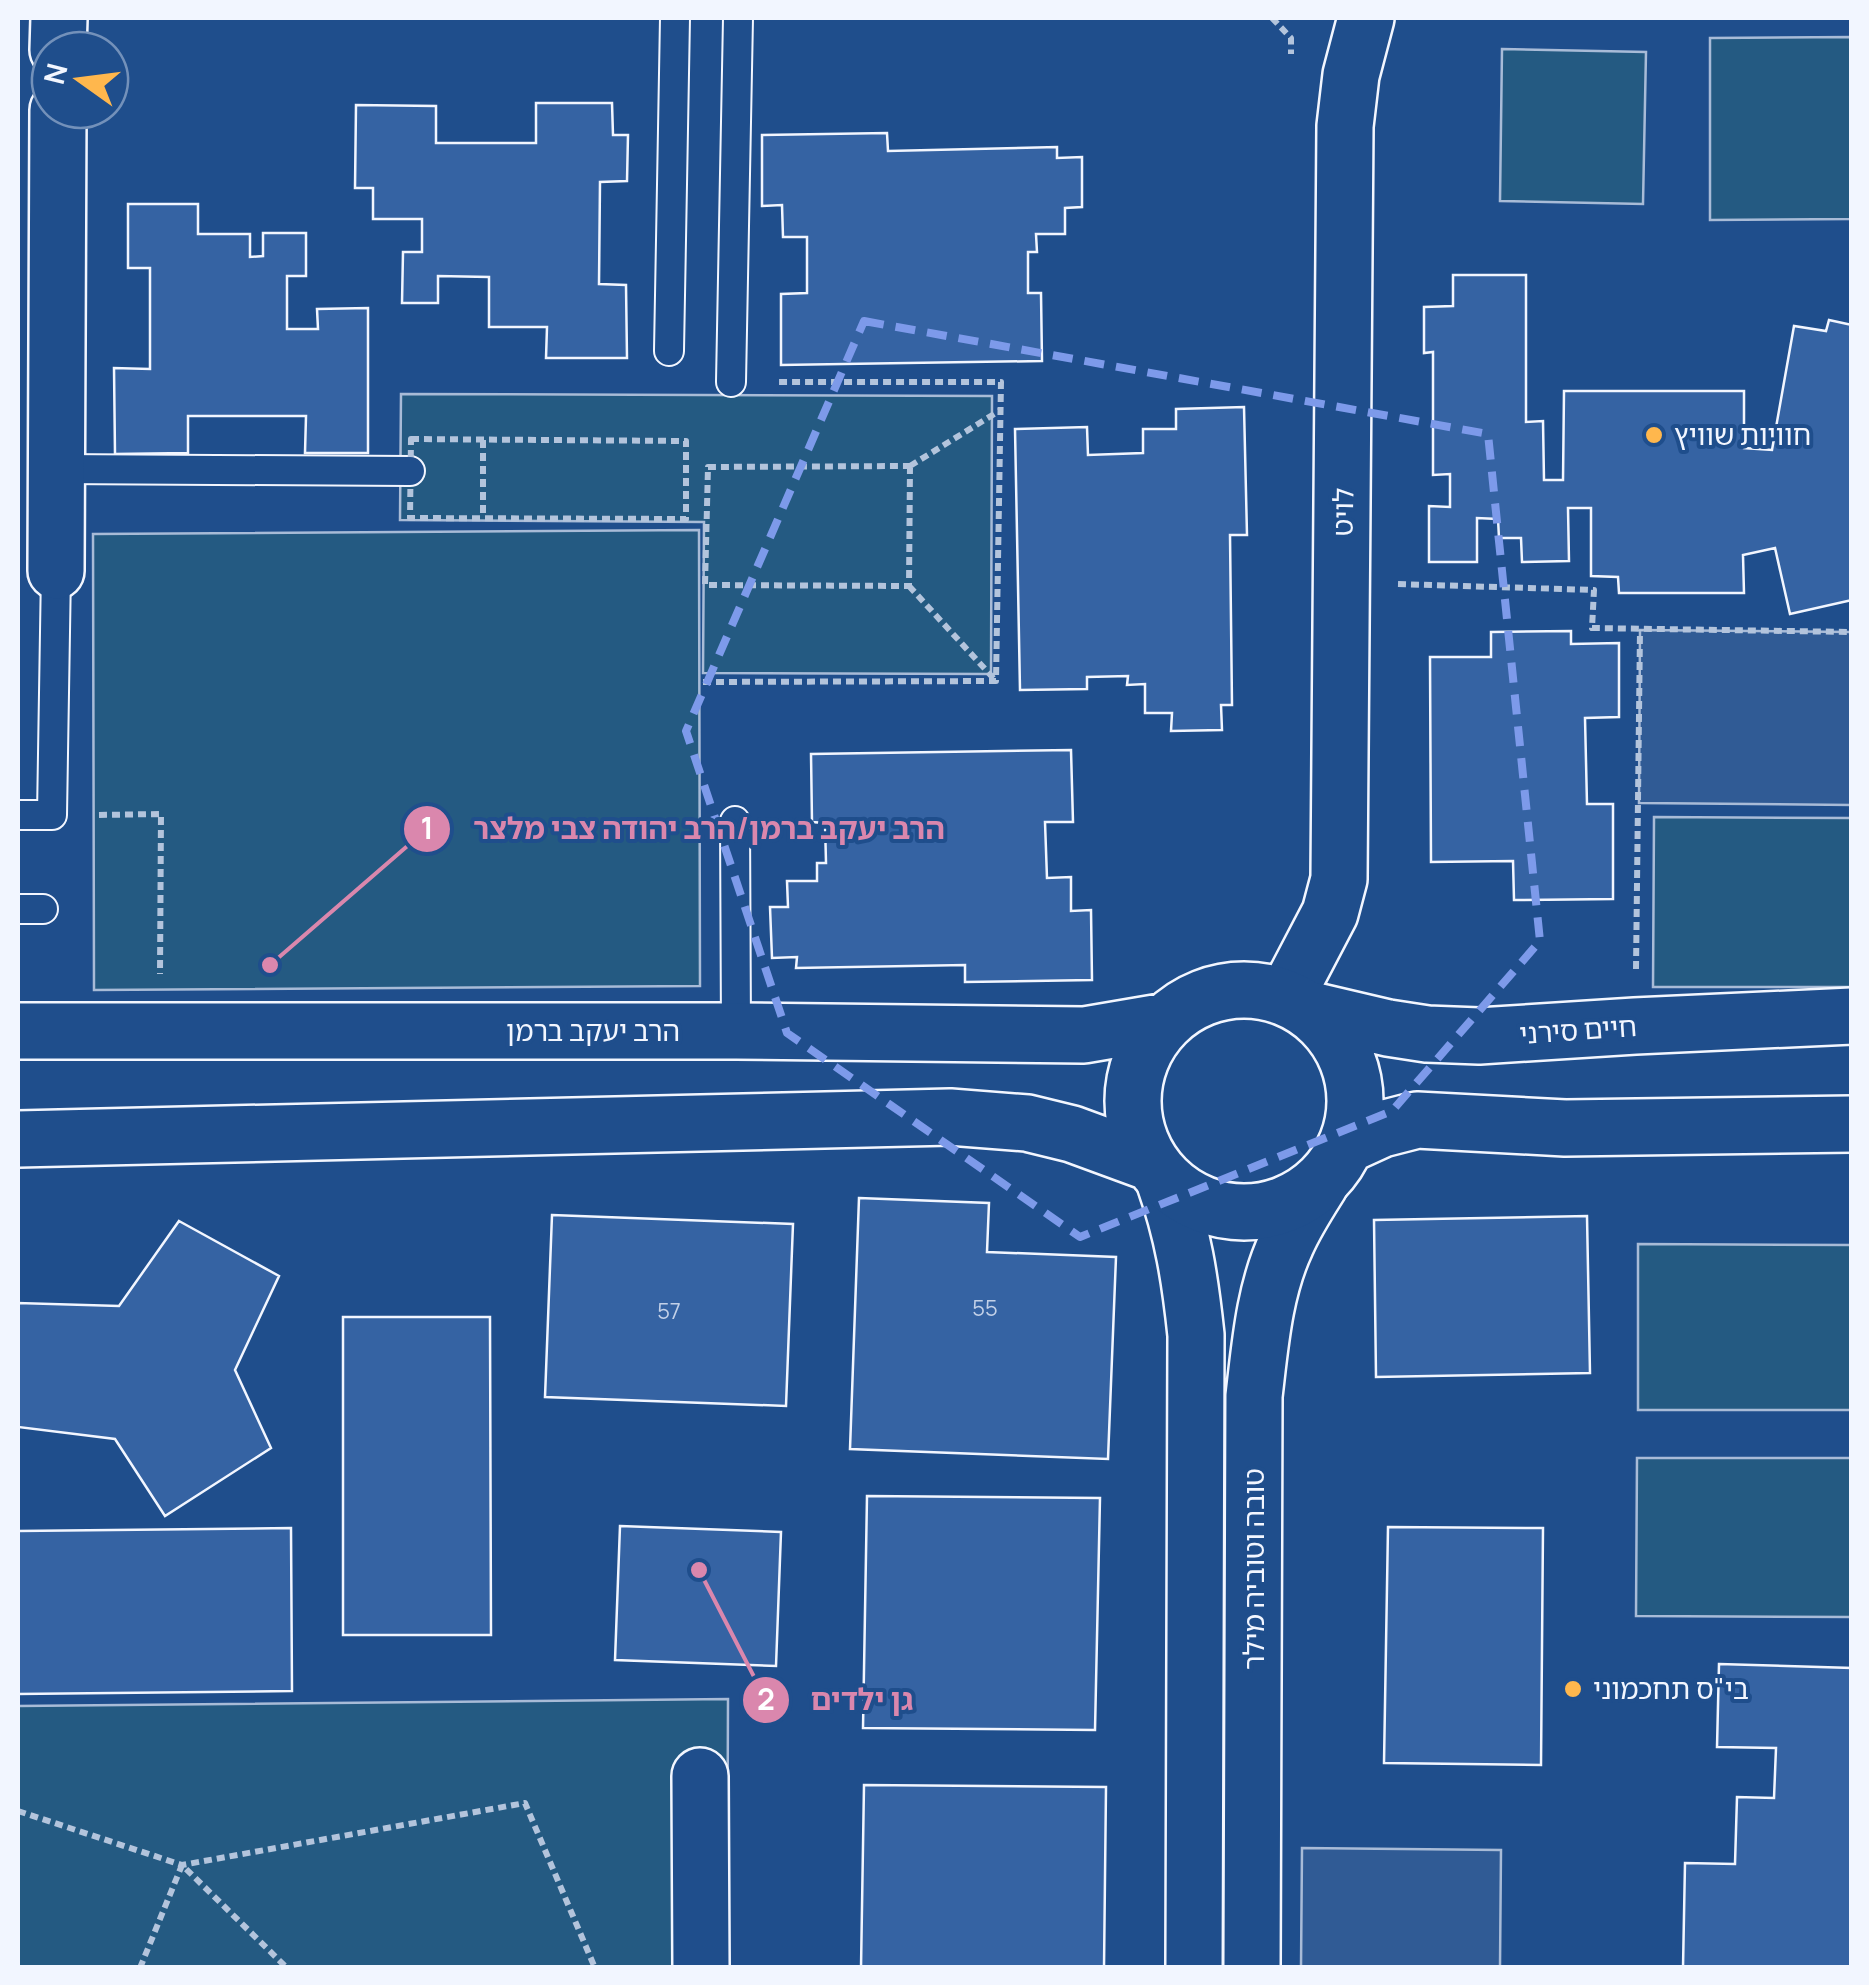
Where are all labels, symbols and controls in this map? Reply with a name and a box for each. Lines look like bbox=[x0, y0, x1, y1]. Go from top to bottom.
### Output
north arrow bbox=[30, 30, 130, 130]
text: N bbox=[34, 59, 76, 88]
place label: חוויות שוויץ bbox=[1674, 415, 1811, 453]
marker: חוויות שוויץ bbox=[1643, 424, 1665, 446]
street label: לויט bbox=[1323, 487, 1361, 537]
callout: הרב יעקב ברמן/הרב יהודה צבי מלצר bbox=[402, 799, 965, 859]
text: 1 bbox=[420, 807, 434, 848]
text: הרב יעקב ברמן/הרב יהודה צבי מלצר bbox=[473, 807, 945, 848]
street label: חיים סירני bbox=[1518, 1006, 1638, 1052]
street label: הרב יעקב ברמן bbox=[506, 1011, 680, 1049]
house number: 55 bbox=[972, 1293, 998, 1323]
house number: 57 bbox=[657, 1296, 681, 1326]
street label: טובה וטוביה מילר bbox=[1234, 1468, 1272, 1670]
place label: בי"ס תחכמוני bbox=[1593, 1669, 1749, 1707]
callout: גן ילדים bbox=[741, 1670, 934, 1730]
text: 2 bbox=[757, 1678, 775, 1719]
text: גן ילדים bbox=[811, 1678, 913, 1719]
marker: בי"ס תחכמוני bbox=[1562, 1678, 1584, 1700]

